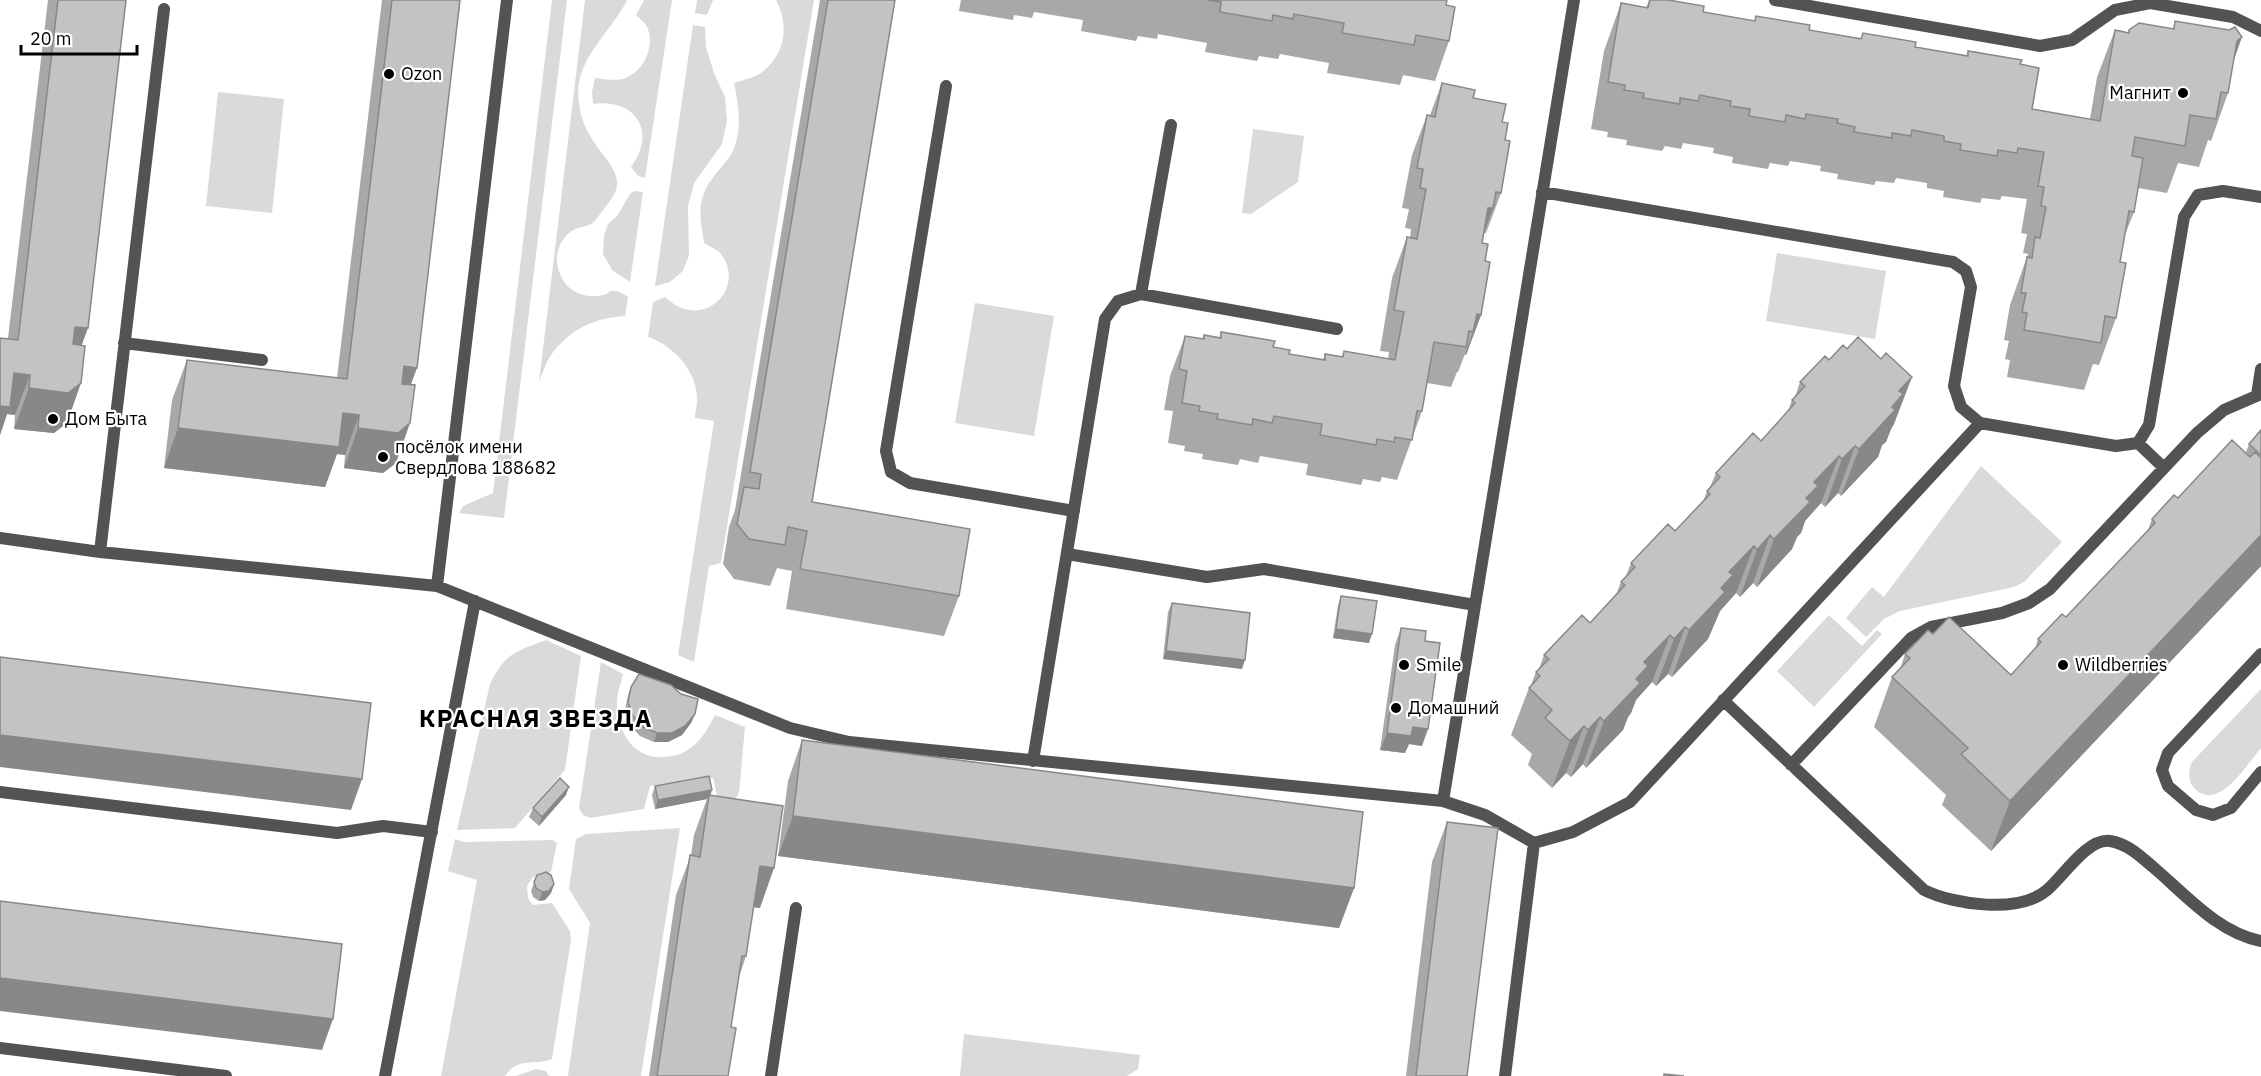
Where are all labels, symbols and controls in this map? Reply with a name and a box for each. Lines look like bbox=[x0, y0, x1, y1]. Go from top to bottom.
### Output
scale bar bbox=[21, 18, 136, 56]
text: 20 m bbox=[30, 27, 72, 50]
place label: Ozon bbox=[401, 62, 442, 85]
marker: Ozon bbox=[382, 67, 396, 81]
place label: Магнит bbox=[2109, 81, 2171, 104]
marker: Магнит bbox=[2176, 86, 2190, 100]
place label: Дом Быта bbox=[65, 407, 148, 430]
marker: Дом Быта bbox=[46, 412, 60, 426]
place label: посёлок имени Свердлова 188682 bbox=[395, 435, 556, 479]
marker: посёлок имени Свердлова 188682 bbox=[376, 450, 390, 464]
place label: Smile bbox=[1416, 653, 1462, 676]
place label: Wildberries bbox=[2075, 653, 2168, 676]
marker: Smile bbox=[1397, 658, 1411, 672]
marker: Wildberries bbox=[2056, 658, 2070, 672]
place label: Домашний bbox=[1408, 696, 1499, 719]
marker: Домашний bbox=[1389, 701, 1403, 715]
district label: КРАСНАЯ ЗВЕЗДА bbox=[419, 702, 653, 734]

